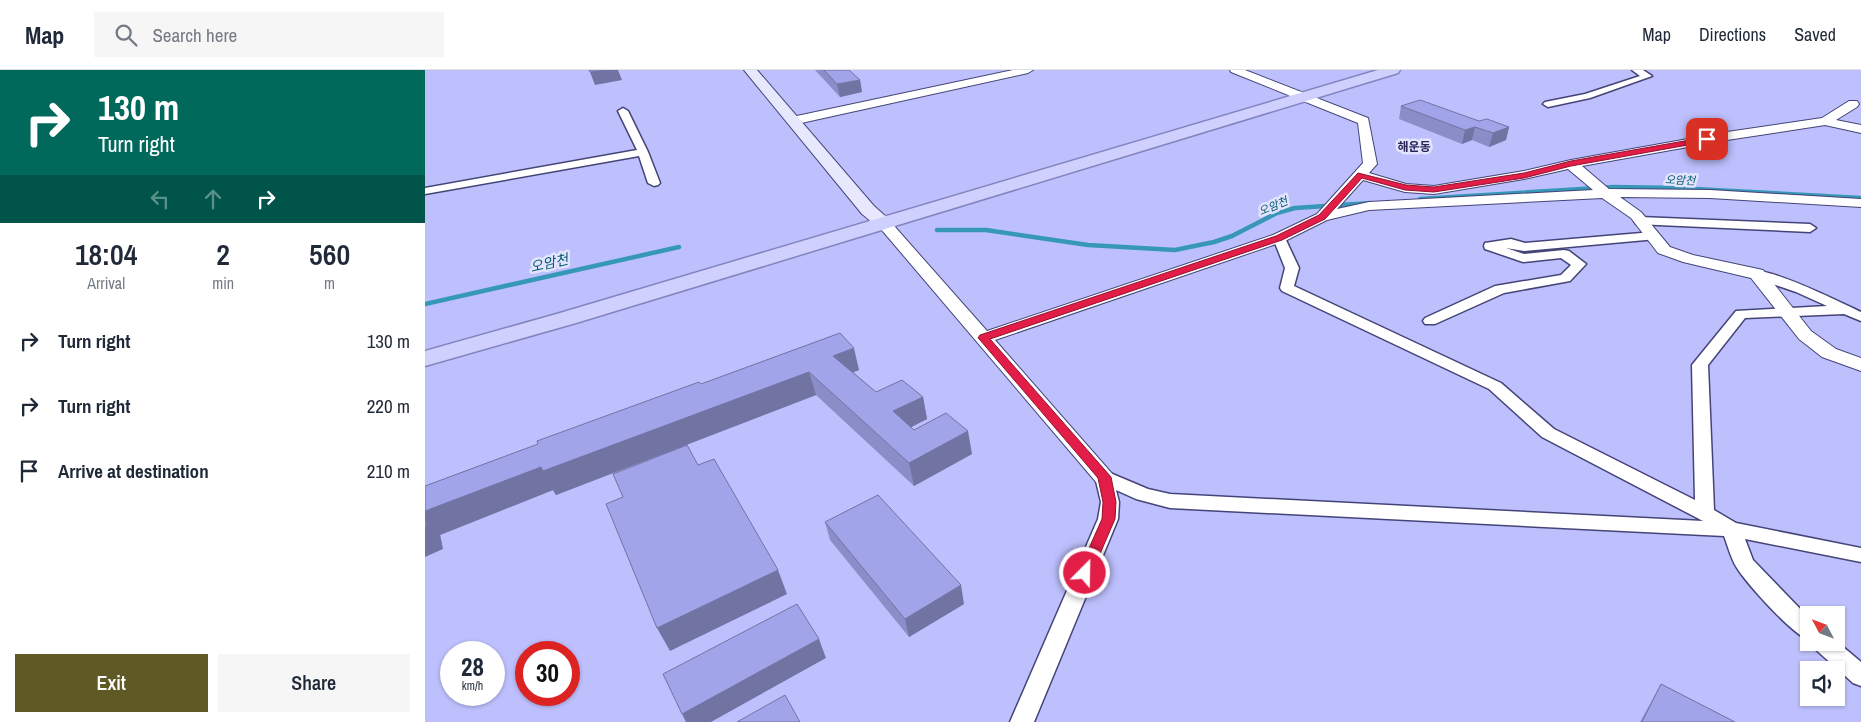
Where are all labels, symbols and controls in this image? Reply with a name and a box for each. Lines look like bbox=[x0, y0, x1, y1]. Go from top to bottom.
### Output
search box bbox=[94, 12, 444, 57]
text: Map bbox=[25, 19, 64, 51]
icon: search bbox=[112, 21, 140, 49]
text: Search here bbox=[152, 22, 237, 48]
text: Map bbox=[1642, 22, 1671, 47]
text: Directions bbox=[1699, 22, 1766, 47]
text: Saved bbox=[1794, 22, 1836, 47]
text: 130 m bbox=[98, 84, 179, 131]
icon: right bbox=[15, 90, 80, 155]
pin bbox=[1686, 118, 1728, 160]
icon: arrive bbox=[1693, 125, 1721, 153]
text: Turn right bbox=[98, 129, 175, 159]
district label: 해운동 bbox=[1397, 139, 1431, 155]
water label: 오암천 bbox=[1665, 172, 1697, 188]
icon: left bbox=[146, 185, 174, 213]
icon: ahead bbox=[199, 185, 227, 213]
icon: right bbox=[252, 185, 280, 213]
water label: 오암천 bbox=[1256, 193, 1291, 218]
text: 18:04 bbox=[75, 234, 137, 274]
text: 2 bbox=[216, 234, 230, 274]
text: 560 bbox=[309, 234, 350, 274]
water label: 오암천 bbox=[528, 250, 571, 276]
text: Arrival bbox=[87, 272, 125, 294]
text: min bbox=[212, 272, 234, 294]
text: m bbox=[324, 272, 335, 294]
icon: right bbox=[15, 327, 43, 355]
text: Turn right bbox=[58, 328, 130, 354]
text: 130 m bbox=[367, 328, 410, 354]
icon: right bbox=[15, 392, 43, 420]
text: Turn right bbox=[58, 393, 130, 419]
text: 220 m bbox=[367, 393, 410, 419]
icon: arrive bbox=[15, 457, 43, 485]
text: Arrive at destination bbox=[58, 458, 209, 484]
text: 210 m bbox=[367, 458, 410, 484]
position arrow bbox=[1058, 546, 1110, 598]
north arrow bbox=[1800, 606, 1845, 651]
map controls bbox=[1800, 606, 1845, 706]
speed limit sign: 30 bbox=[515, 641, 580, 706]
text: 28 bbox=[461, 650, 484, 684]
button: Exit bbox=[15, 654, 208, 712]
button: Share bbox=[218, 654, 410, 712]
button: sound bbox=[1800, 661, 1845, 706]
text: km/h bbox=[462, 678, 483, 694]

